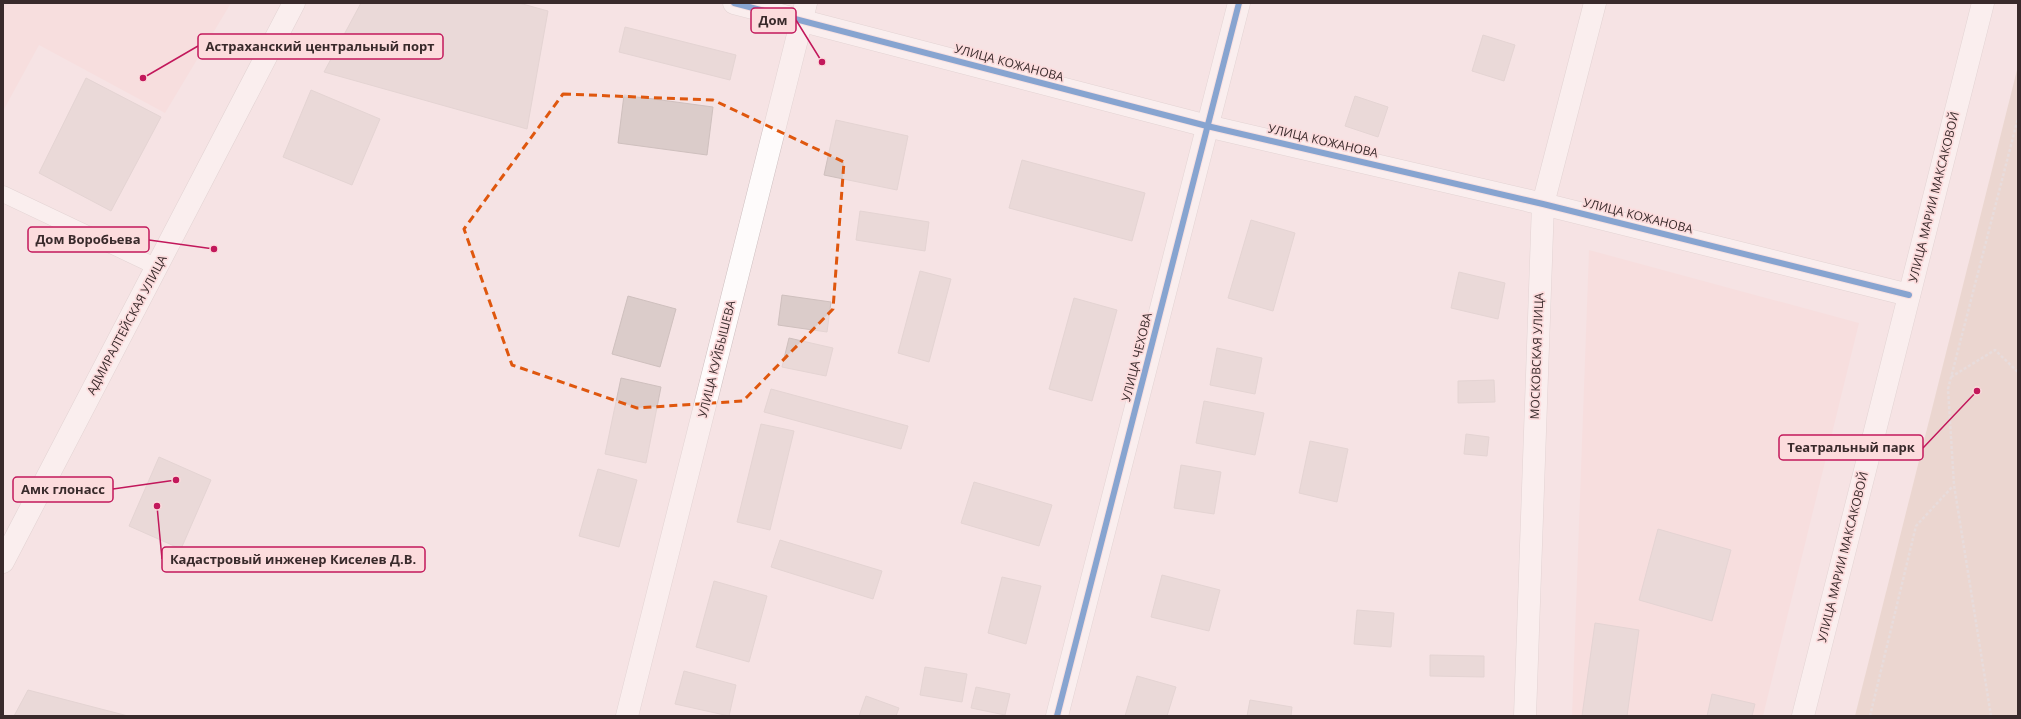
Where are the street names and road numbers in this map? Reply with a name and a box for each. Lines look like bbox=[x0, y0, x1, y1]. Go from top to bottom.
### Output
street label: УЛИЦА КОЖАНОВА bbox=[953, 40, 1066, 85]
street label: УЛИЦА МАРИИ МАКСАКОВОЙ bbox=[1904, 110, 1963, 284]
street label: УЛИЦА КОЖАНОВА bbox=[1266, 120, 1380, 162]
street label: УЛИЦА КОЖАНОВА bbox=[1582, 194, 1695, 237]
street label: АДМИРАЛТЕЙСКАЯ УЛИЦА bbox=[82, 252, 171, 398]
street label: МОСКОВСКАЯ УЛИЦА bbox=[1526, 292, 1547, 420]
street label: УЛИЦА КУЙБЫШЕВА bbox=[694, 298, 739, 419]
street label: УЛИЦА ЧЕХОВА bbox=[1117, 310, 1156, 403]
street label: УЛИЦА МАРИИ МАКСАКОВОЙ bbox=[1813, 470, 1872, 644]

